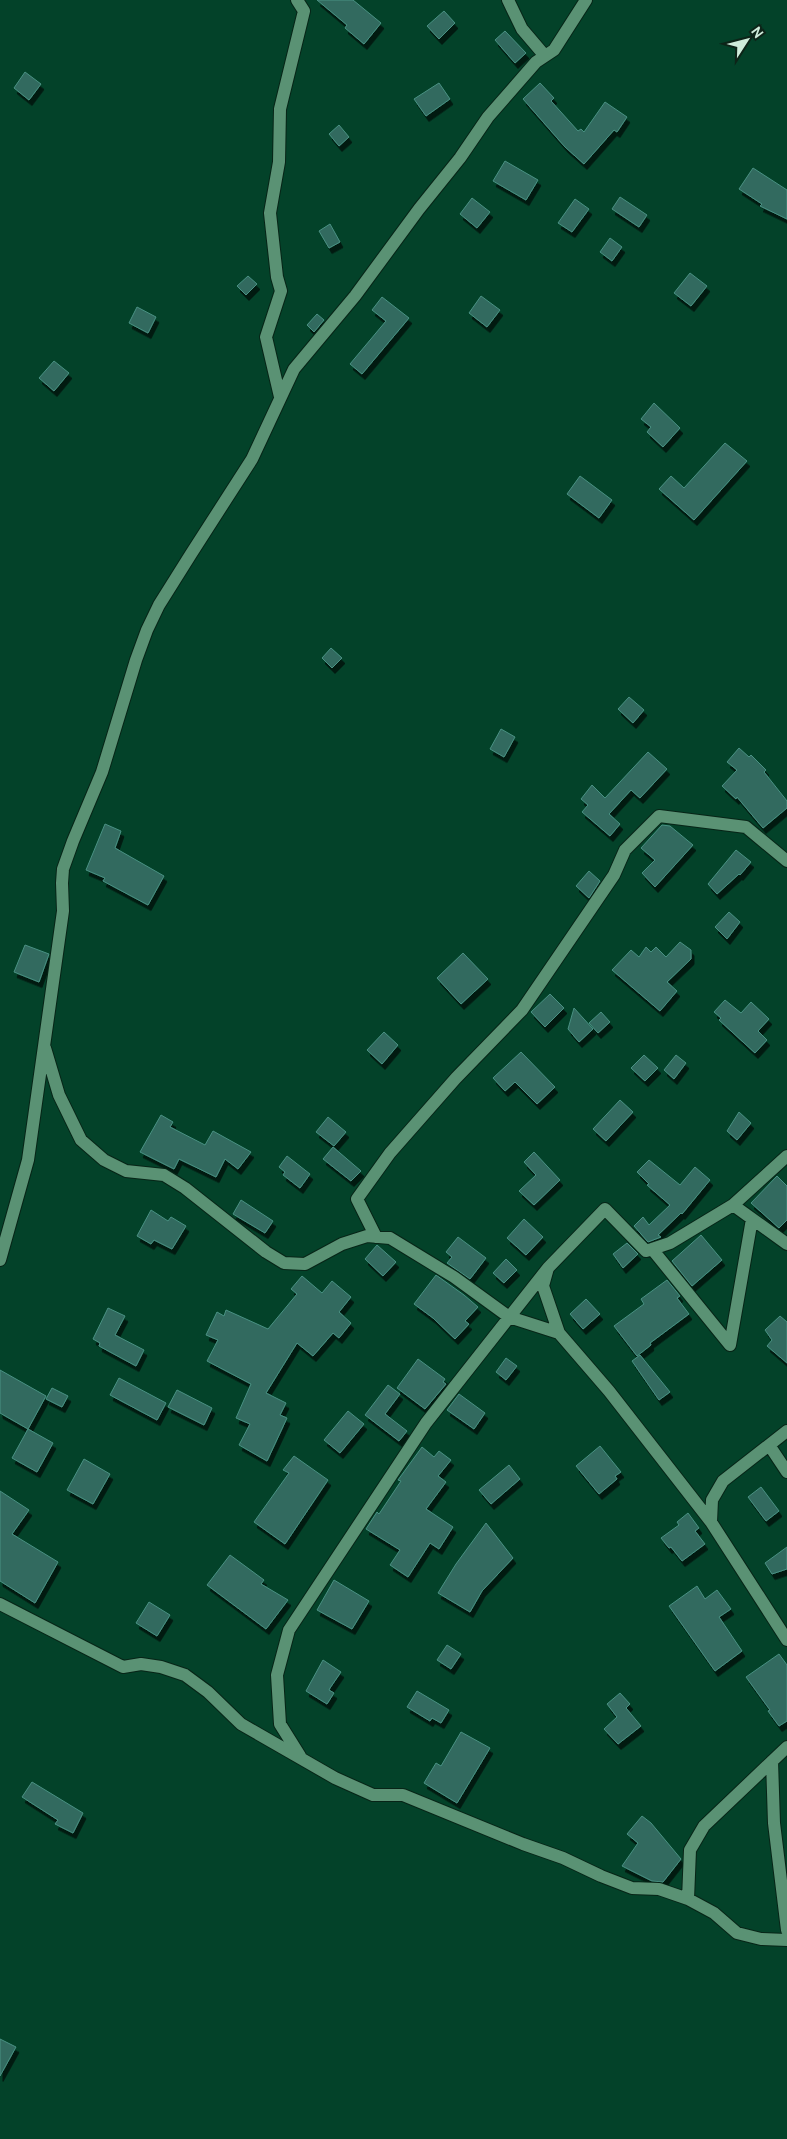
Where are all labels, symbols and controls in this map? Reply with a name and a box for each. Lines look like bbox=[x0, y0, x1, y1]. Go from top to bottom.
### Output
north arrow bbox=[722, 15, 772, 65]
text: N bbox=[747, 23, 768, 42]

